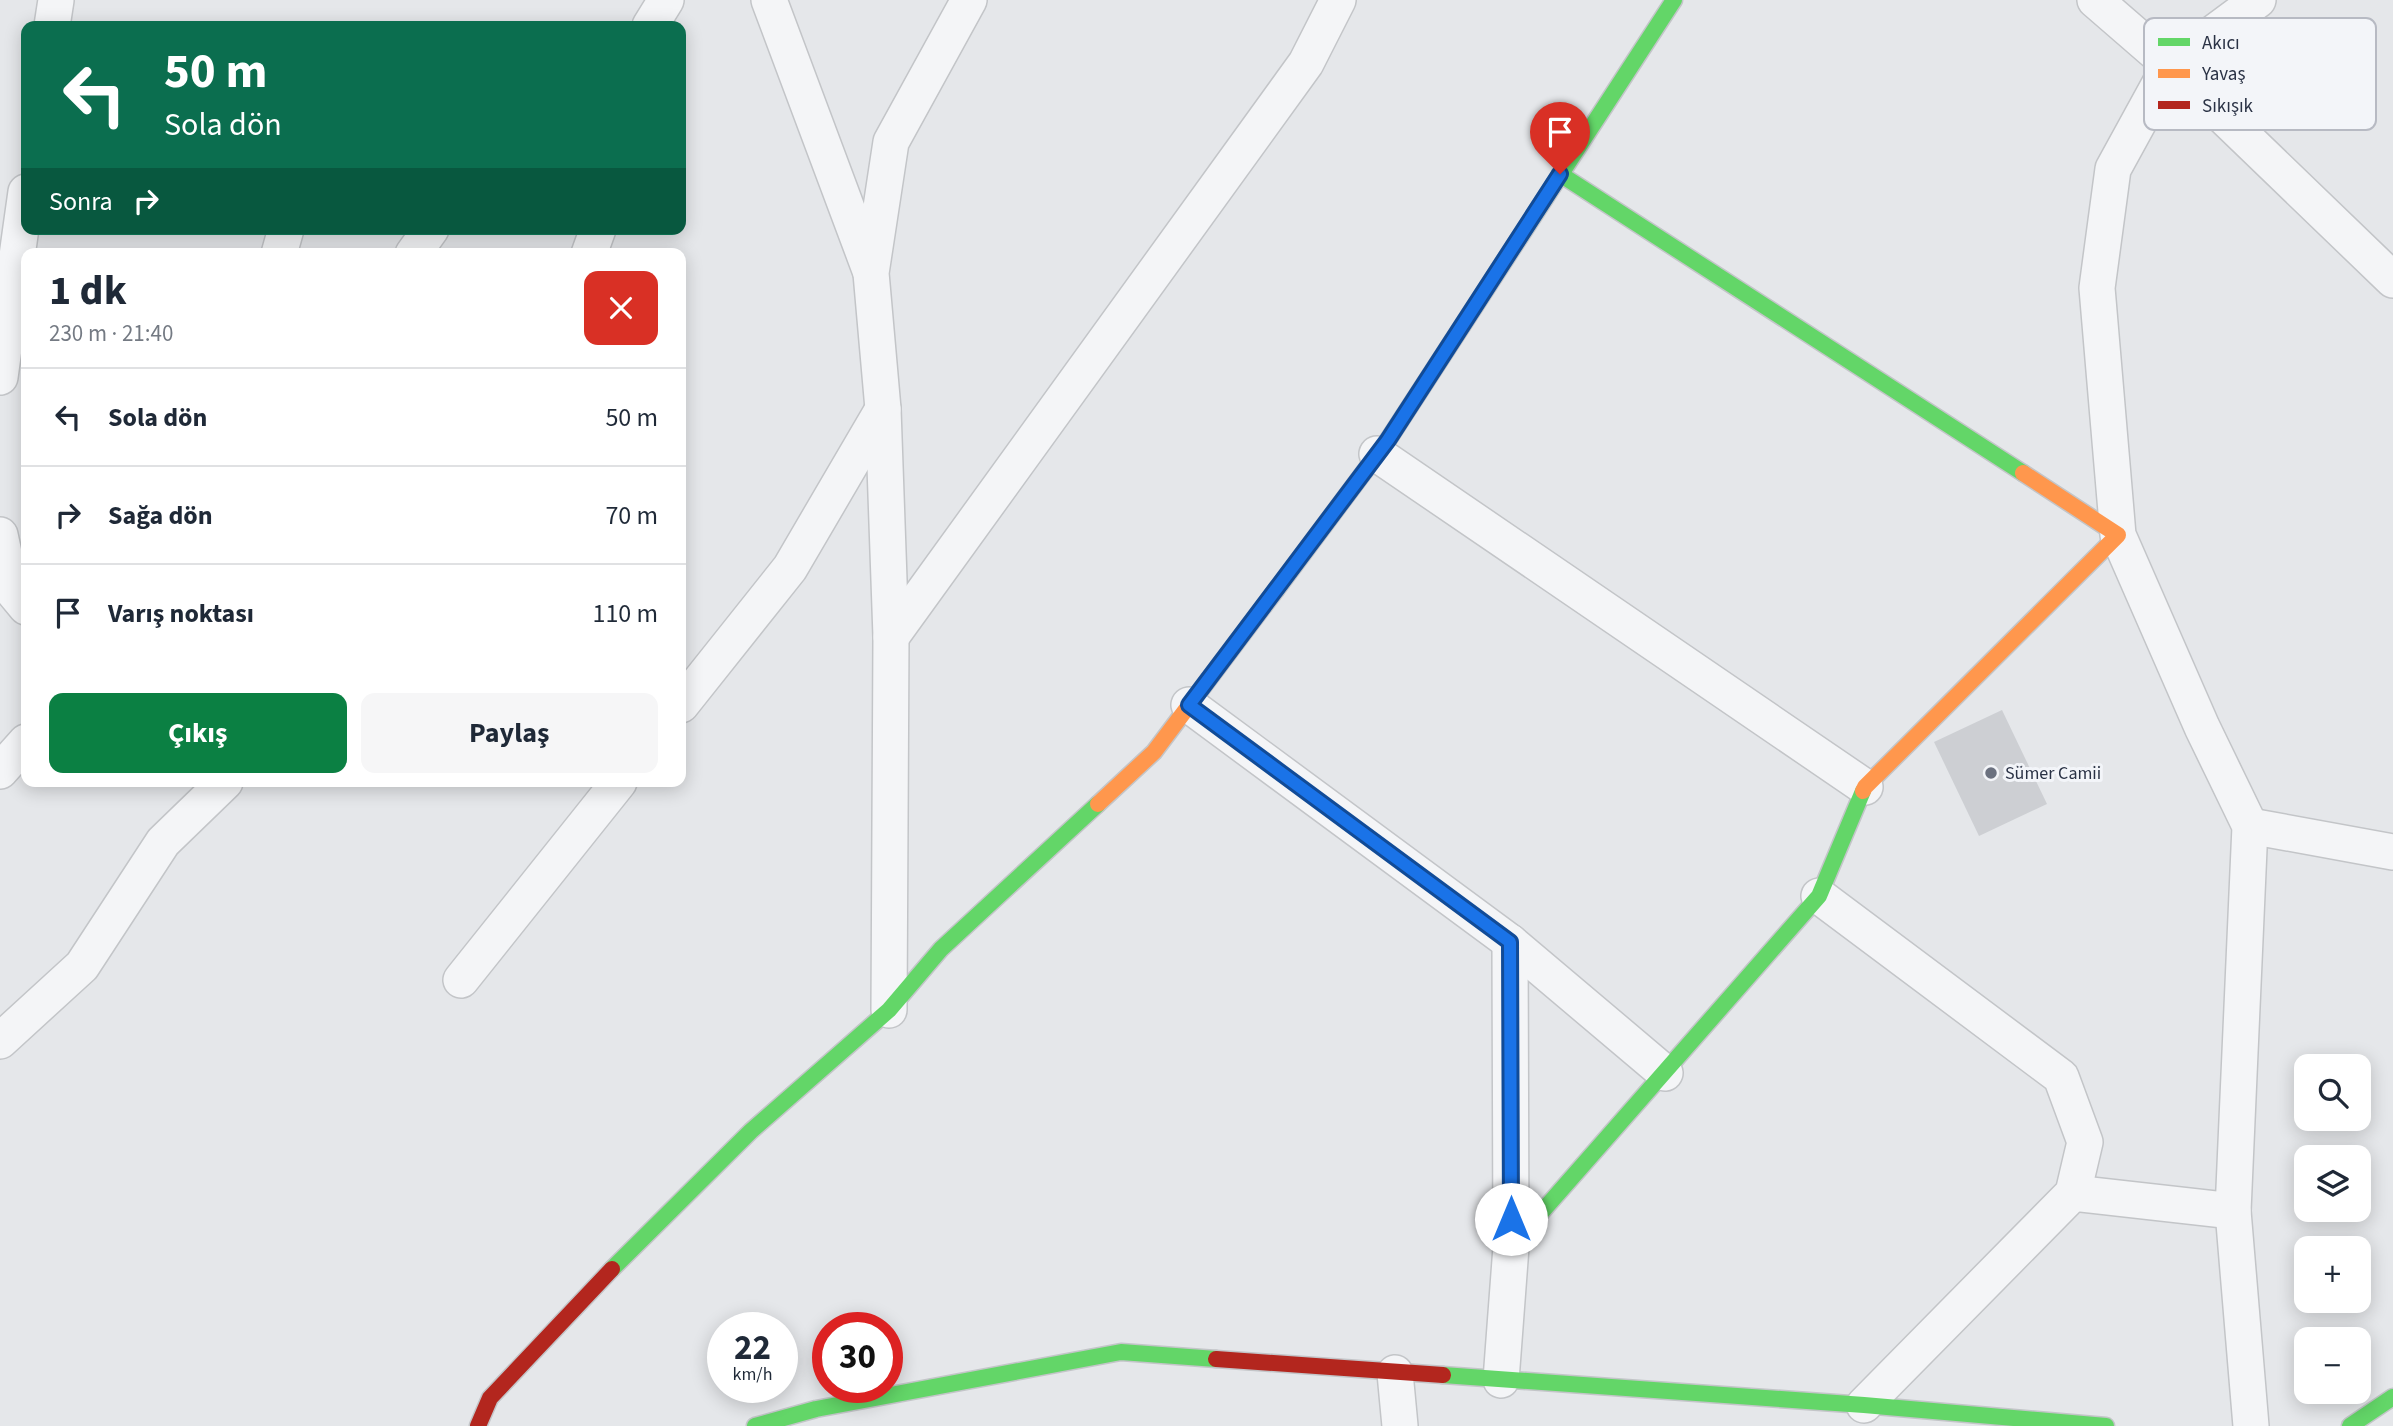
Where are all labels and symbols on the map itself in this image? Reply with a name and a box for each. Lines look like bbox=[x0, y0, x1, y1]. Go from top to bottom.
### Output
legend bbox=[2144, 18, 2376, 130]
text: Akıcı bbox=[2202, 30, 2240, 57]
text: Yavaş bbox=[2201, 61, 2245, 88]
text: Sıkışık bbox=[2202, 93, 2254, 120]
pin bbox=[1530, 102, 1590, 174]
place label: Sümer Camii bbox=[2005, 761, 2101, 786]
marker: Sümer Camii bbox=[1983, 765, 1999, 781]
position arrow bbox=[1474, 1182, 1548, 1256]
speed limit sign: 30 bbox=[812, 1312, 903, 1403]

